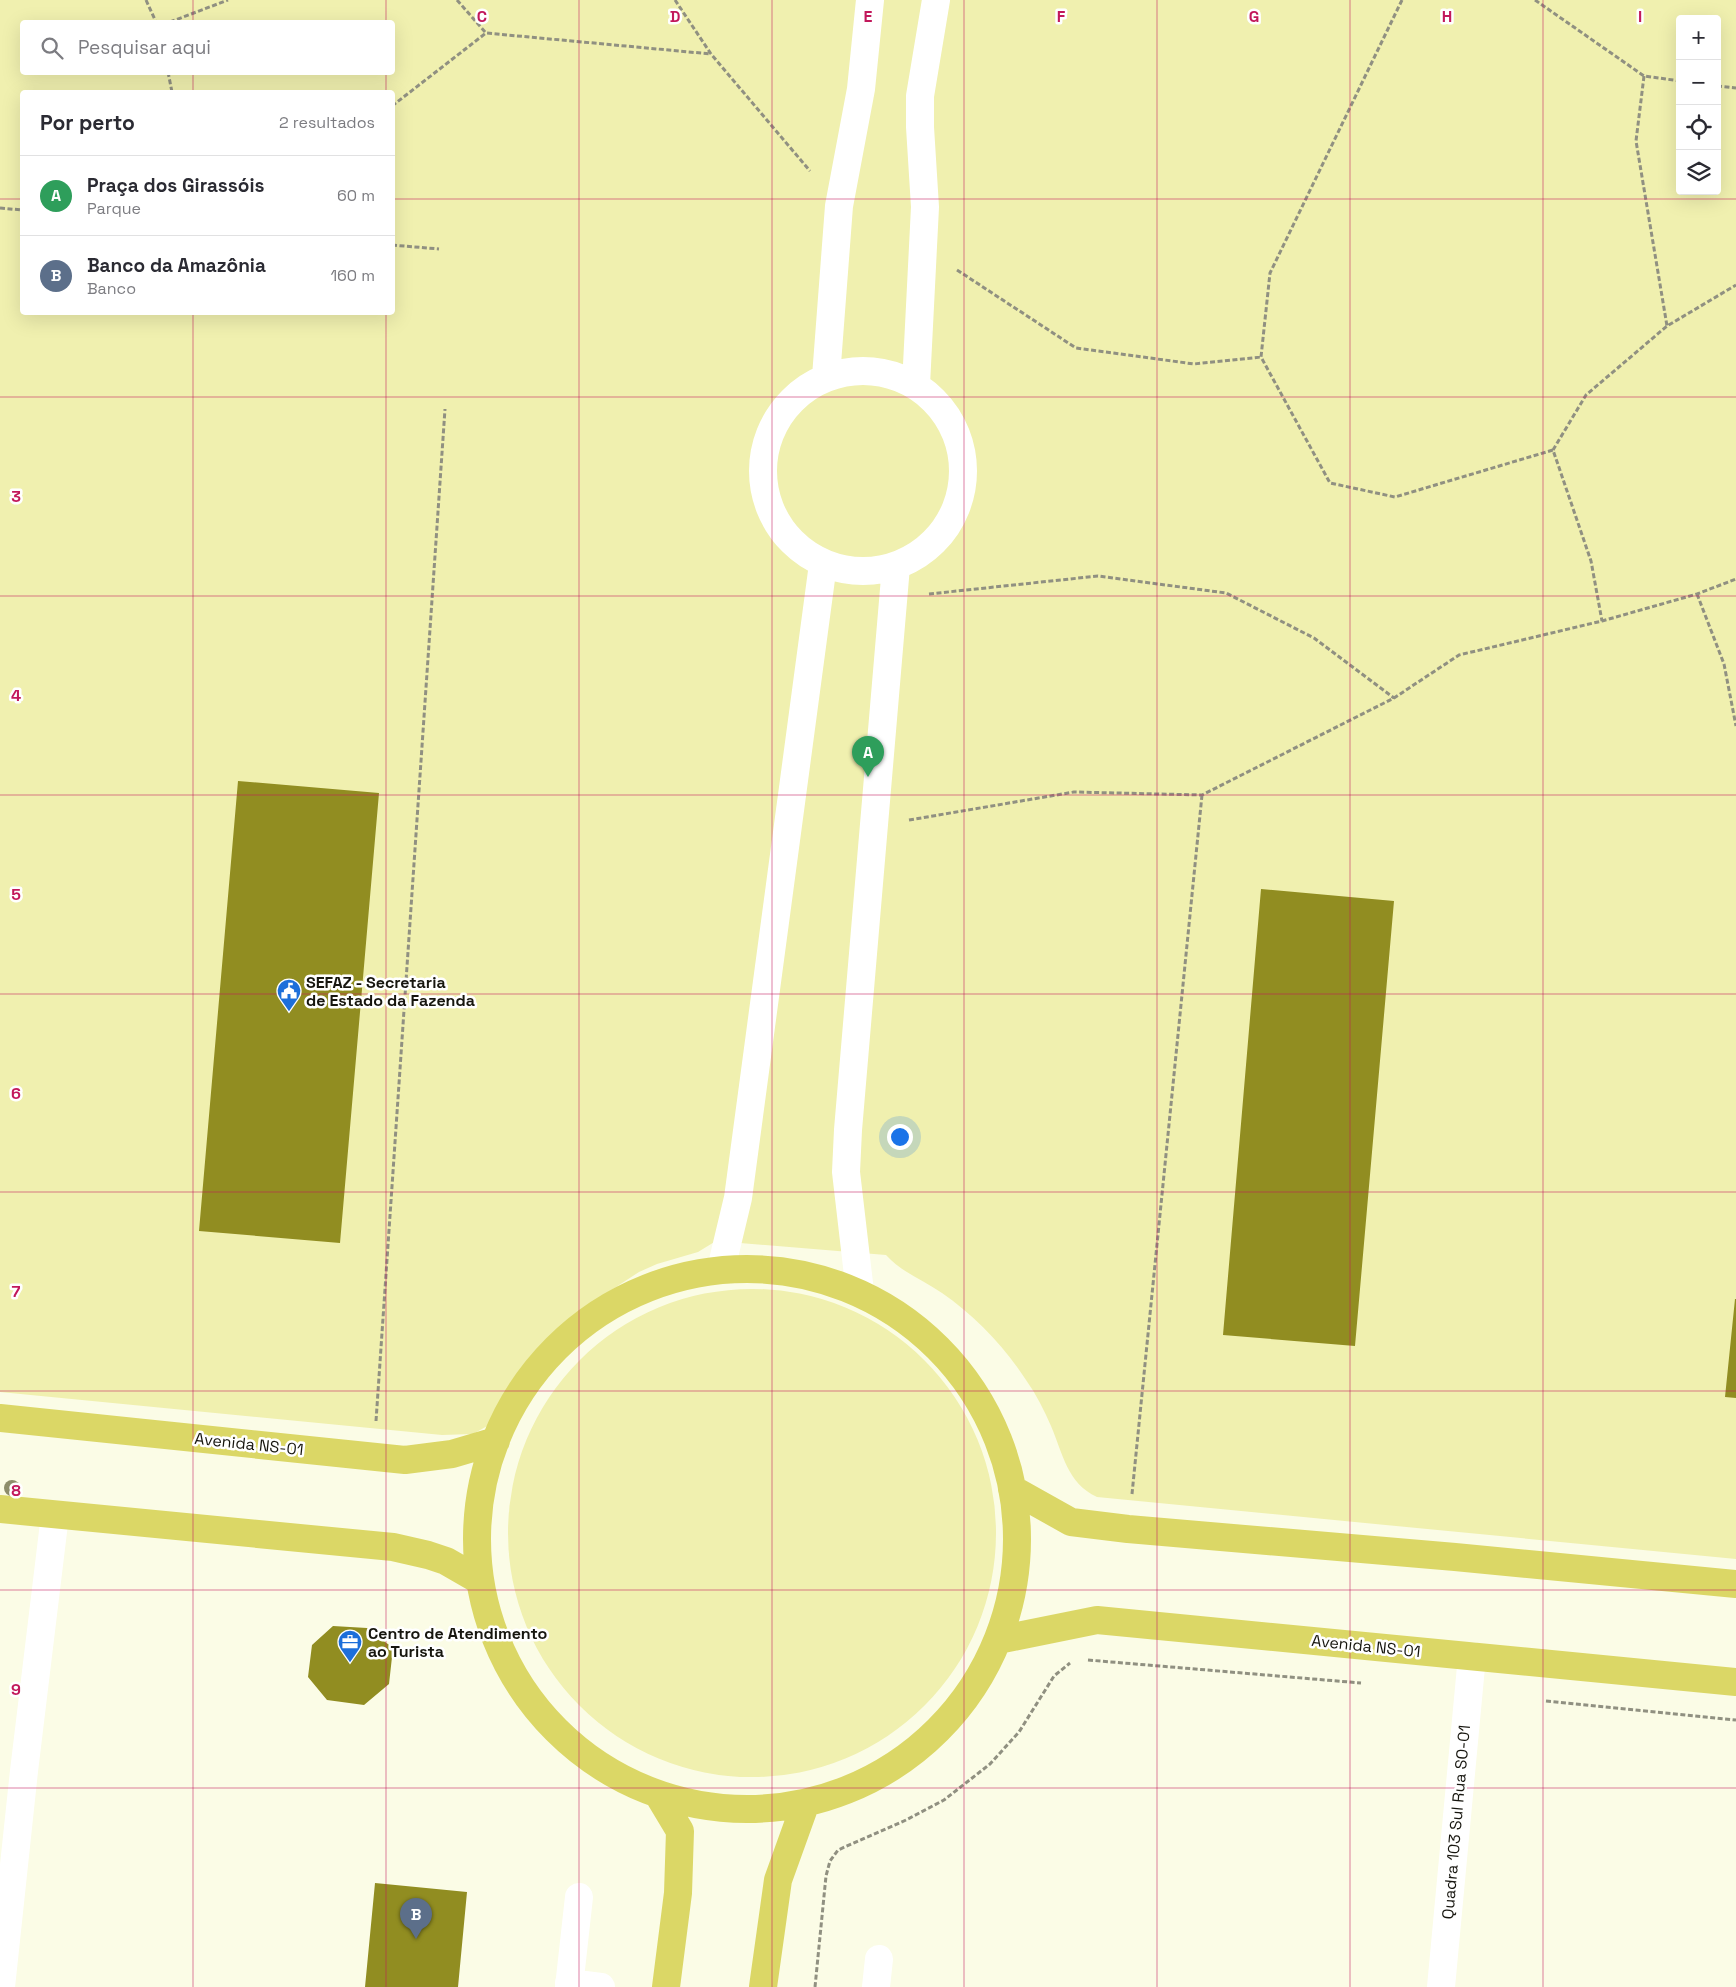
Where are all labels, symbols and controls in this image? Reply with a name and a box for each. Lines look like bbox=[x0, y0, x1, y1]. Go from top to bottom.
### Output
text: C bbox=[477, 6, 487, 27]
text: D bbox=[670, 6, 680, 27]
text: E bbox=[864, 6, 873, 27]
text: F bbox=[1057, 6, 1066, 27]
text: G bbox=[1249, 6, 1259, 27]
text: H bbox=[1442, 6, 1452, 27]
text: I bbox=[1638, 6, 1642, 27]
map controls bbox=[1676, 15, 1721, 195]
button: + bbox=[1676, 15, 1721, 60]
search box bbox=[20, 20, 395, 75]
icon: search bbox=[38, 34, 66, 62]
text: Pesquisar aqui bbox=[78, 35, 211, 60]
button: − bbox=[1676, 60, 1721, 105]
button: locate bbox=[1676, 105, 1721, 150]
text: Por perto bbox=[40, 109, 135, 136]
text: 2 resultados bbox=[279, 112, 375, 133]
button: layers bbox=[1676, 150, 1721, 195]
text: Praça dos Girassóis bbox=[87, 173, 264, 198]
text: A bbox=[51, 185, 61, 206]
text: 60 m bbox=[337, 185, 375, 206]
text: Parque bbox=[87, 198, 141, 219]
text: Banco da Amazônia bbox=[87, 253, 266, 278]
text: B bbox=[51, 265, 61, 286]
text: 160 m bbox=[330, 265, 375, 286]
text: Banco bbox=[87, 278, 136, 299]
text: 3 bbox=[11, 486, 21, 507]
text: 4 bbox=[11, 685, 21, 706]
pin: A bbox=[852, 736, 884, 777]
text: 5 bbox=[11, 884, 21, 905]
place label: SEFAZ - Secretaria de Estado da Fazenda bbox=[306, 972, 475, 1011]
public building icon: SEFAZ - Secretaria de Estado da Fazenda bbox=[276, 978, 302, 1012]
text: 6 bbox=[11, 1083, 21, 1104]
your location bbox=[887, 1124, 913, 1150]
text: 7 bbox=[12, 1281, 21, 1302]
street label: Avenida NS-01 bbox=[193, 1428, 305, 1460]
text: 8 bbox=[11, 1480, 21, 1501]
place label: Centro de Atendimento ao Turista bbox=[368, 1623, 548, 1662]
office icon: Centro de Atendimento ao Turista bbox=[337, 1629, 363, 1663]
street label: Avenida NS-01 bbox=[1310, 1630, 1422, 1662]
text: 9 bbox=[11, 1679, 21, 1700]
street label: Quadra 103 Sul Rua SO-01 bbox=[1437, 1724, 1475, 1920]
pin: B bbox=[400, 1898, 432, 1939]

